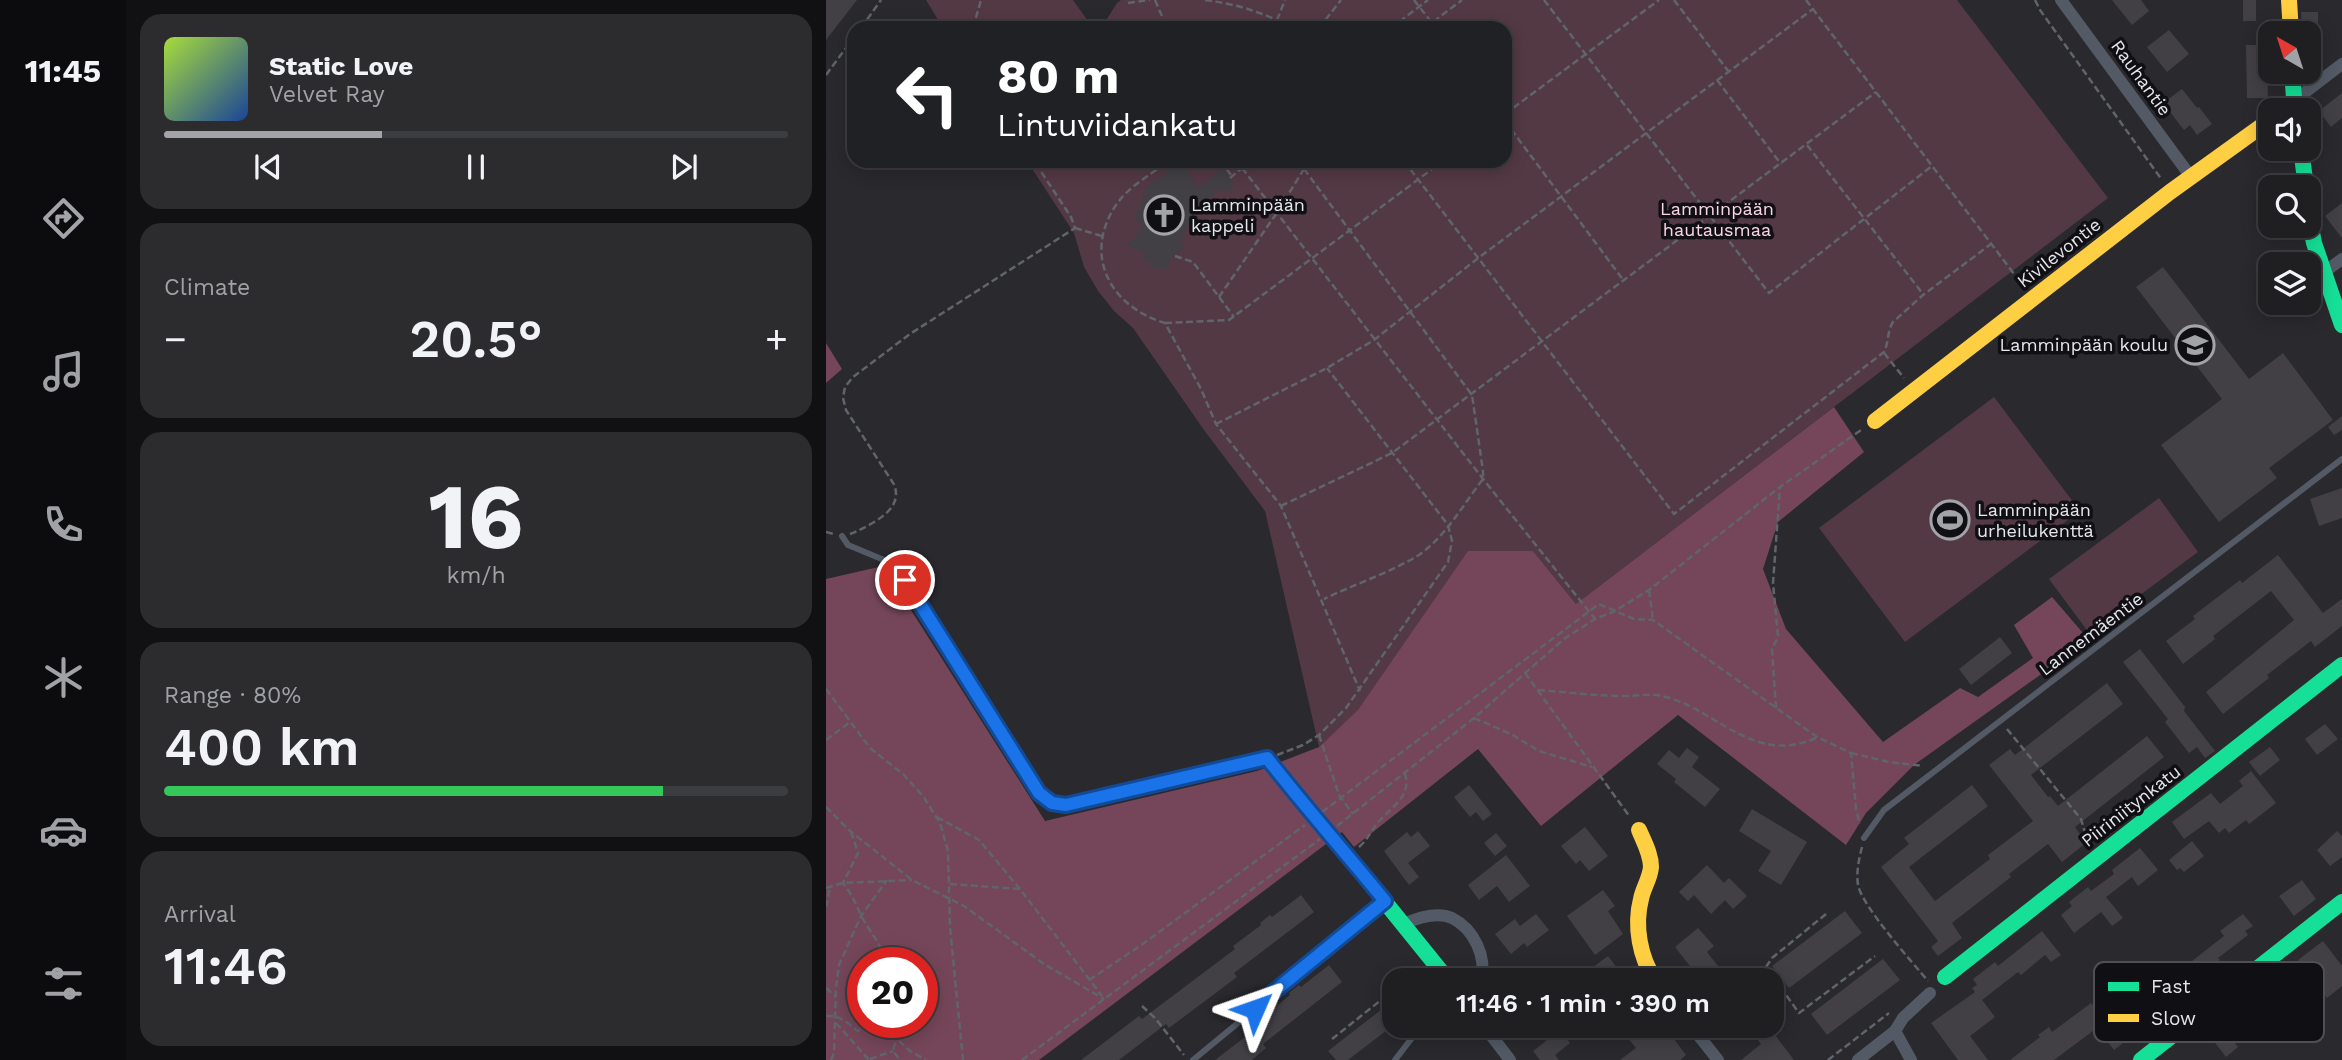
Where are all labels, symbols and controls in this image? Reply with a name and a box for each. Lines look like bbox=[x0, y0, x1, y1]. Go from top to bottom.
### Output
north arrow bbox=[2258, 21, 2320, 84]
map controls bbox=[2258, 21, 2321, 315]
street label: Rauhantie bbox=[2107, 36, 2176, 120]
text: 80 m bbox=[997, 47, 1119, 105]
icon: left bbox=[882, 49, 973, 140]
text: Static Love bbox=[269, 51, 413, 81]
text: 11:45 bbox=[25, 52, 101, 90]
text: Velvet Ray bbox=[269, 81, 385, 108]
button: sound bbox=[2258, 98, 2321, 161]
text: Lintuviidankatu bbox=[997, 106, 1237, 144]
icon: previous bbox=[249, 148, 287, 186]
icon: pause bbox=[457, 148, 495, 186]
icon: next bbox=[665, 148, 703, 186]
button: search bbox=[2258, 175, 2321, 238]
icon: directions bbox=[39, 194, 88, 243]
church icon: Lamminpään kappeli bbox=[1143, 194, 1185, 236]
place label: Lamminpään kappeli bbox=[1191, 194, 1305, 236]
park label: Lamminpään hautausmaa bbox=[1660, 198, 1774, 240]
street label: Kivilevontie bbox=[2013, 213, 2105, 292]
button: layers bbox=[2258, 252, 2321, 315]
text: Climate bbox=[164, 274, 250, 301]
text: 20.5° bbox=[410, 309, 542, 370]
text: − bbox=[164, 317, 187, 361]
text: + bbox=[765, 317, 788, 361]
school or university icon: Lamminpään koulu bbox=[2174, 324, 2216, 366]
place label: Lamminpään koulu bbox=[1999, 334, 2168, 355]
icon: music bbox=[39, 347, 88, 396]
text: 16 bbox=[428, 463, 524, 570]
sports icon: Lamminpään urheilukenttä bbox=[1929, 499, 1971, 541]
place label: Lamminpään urheilukenttä bbox=[1977, 499, 2094, 541]
icon: phone bbox=[39, 500, 88, 549]
pin bbox=[875, 550, 935, 610]
icon: arrive bbox=[886, 561, 924, 599]
text: km/h bbox=[446, 562, 506, 589]
street label: Lannemäentie bbox=[2034, 588, 2147, 680]
icon: climate bbox=[39, 653, 88, 702]
text: Range · 80% bbox=[164, 682, 301, 709]
text: 400 km bbox=[164, 717, 359, 778]
street label: Piiriniitynkatu bbox=[2077, 760, 2184, 851]
icon: car bbox=[39, 806, 88, 855]
text: Arrival bbox=[164, 901, 236, 928]
text: 11:46 bbox=[164, 936, 288, 997]
speed limit sign: 20 bbox=[847, 947, 938, 1038]
icon: filters bbox=[39, 959, 88, 1008]
legend bbox=[2094, 962, 2324, 1042]
position arrow bbox=[1218, 972, 1292, 1046]
text: Fast bbox=[2151, 975, 2190, 998]
text: 11:46 · 1 min · 390 m bbox=[1456, 988, 1710, 1018]
text: Slow bbox=[2151, 1007, 2196, 1030]

